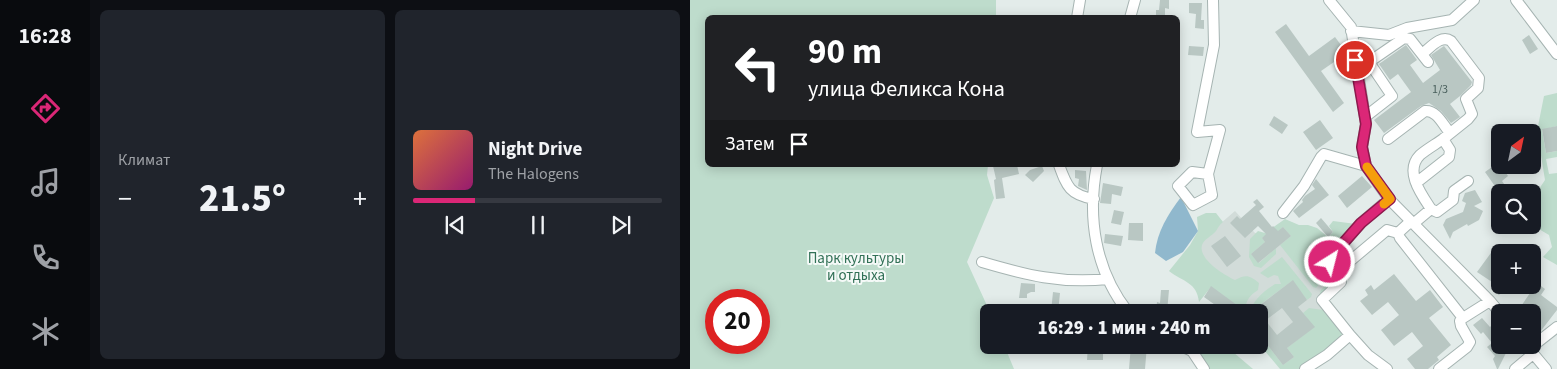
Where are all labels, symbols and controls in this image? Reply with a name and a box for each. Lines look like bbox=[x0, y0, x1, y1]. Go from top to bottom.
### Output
text: 16:28 bbox=[18, 20, 72, 52]
text: 90 m bbox=[808, 27, 882, 77]
icon: left bbox=[725, 35, 790, 100]
pin bbox=[1334, 39, 1376, 81]
icon: arrive bbox=[1341, 46, 1369, 74]
text: улица Феликса Кона bbox=[808, 73, 1005, 105]
house number: 1/3 bbox=[1432, 81, 1448, 98]
icon: directions bbox=[28, 91, 63, 126]
north arrow bbox=[1491, 124, 1541, 174]
map controls bbox=[1491, 124, 1541, 354]
icon: arrive bbox=[785, 130, 813, 158]
text: Затем bbox=[725, 131, 775, 158]
text: Night Drive bbox=[488, 136, 582, 163]
text: Климат bbox=[118, 149, 170, 171]
text: The Halogens bbox=[488, 163, 579, 185]
icon: music bbox=[28, 165, 63, 200]
text: 21.5° bbox=[199, 172, 286, 226]
text: − bbox=[118, 179, 132, 219]
text: + bbox=[353, 179, 367, 219]
button: search bbox=[1491, 184, 1541, 234]
icon: previous bbox=[441, 211, 469, 239]
icon: pause bbox=[524, 211, 552, 239]
icon: next bbox=[607, 211, 635, 239]
position arrow bbox=[1303, 235, 1355, 287]
icon: phone bbox=[28, 240, 63, 275]
button: + bbox=[1491, 244, 1541, 294]
park label: Парк культуры и отдыха bbox=[808, 248, 904, 286]
speed limit sign: 20 bbox=[705, 289, 770, 354]
button: − bbox=[1491, 304, 1541, 354]
icon: climate bbox=[28, 314, 63, 349]
text: 16:29 · 1 мин · 240 m bbox=[1038, 315, 1210, 342]

